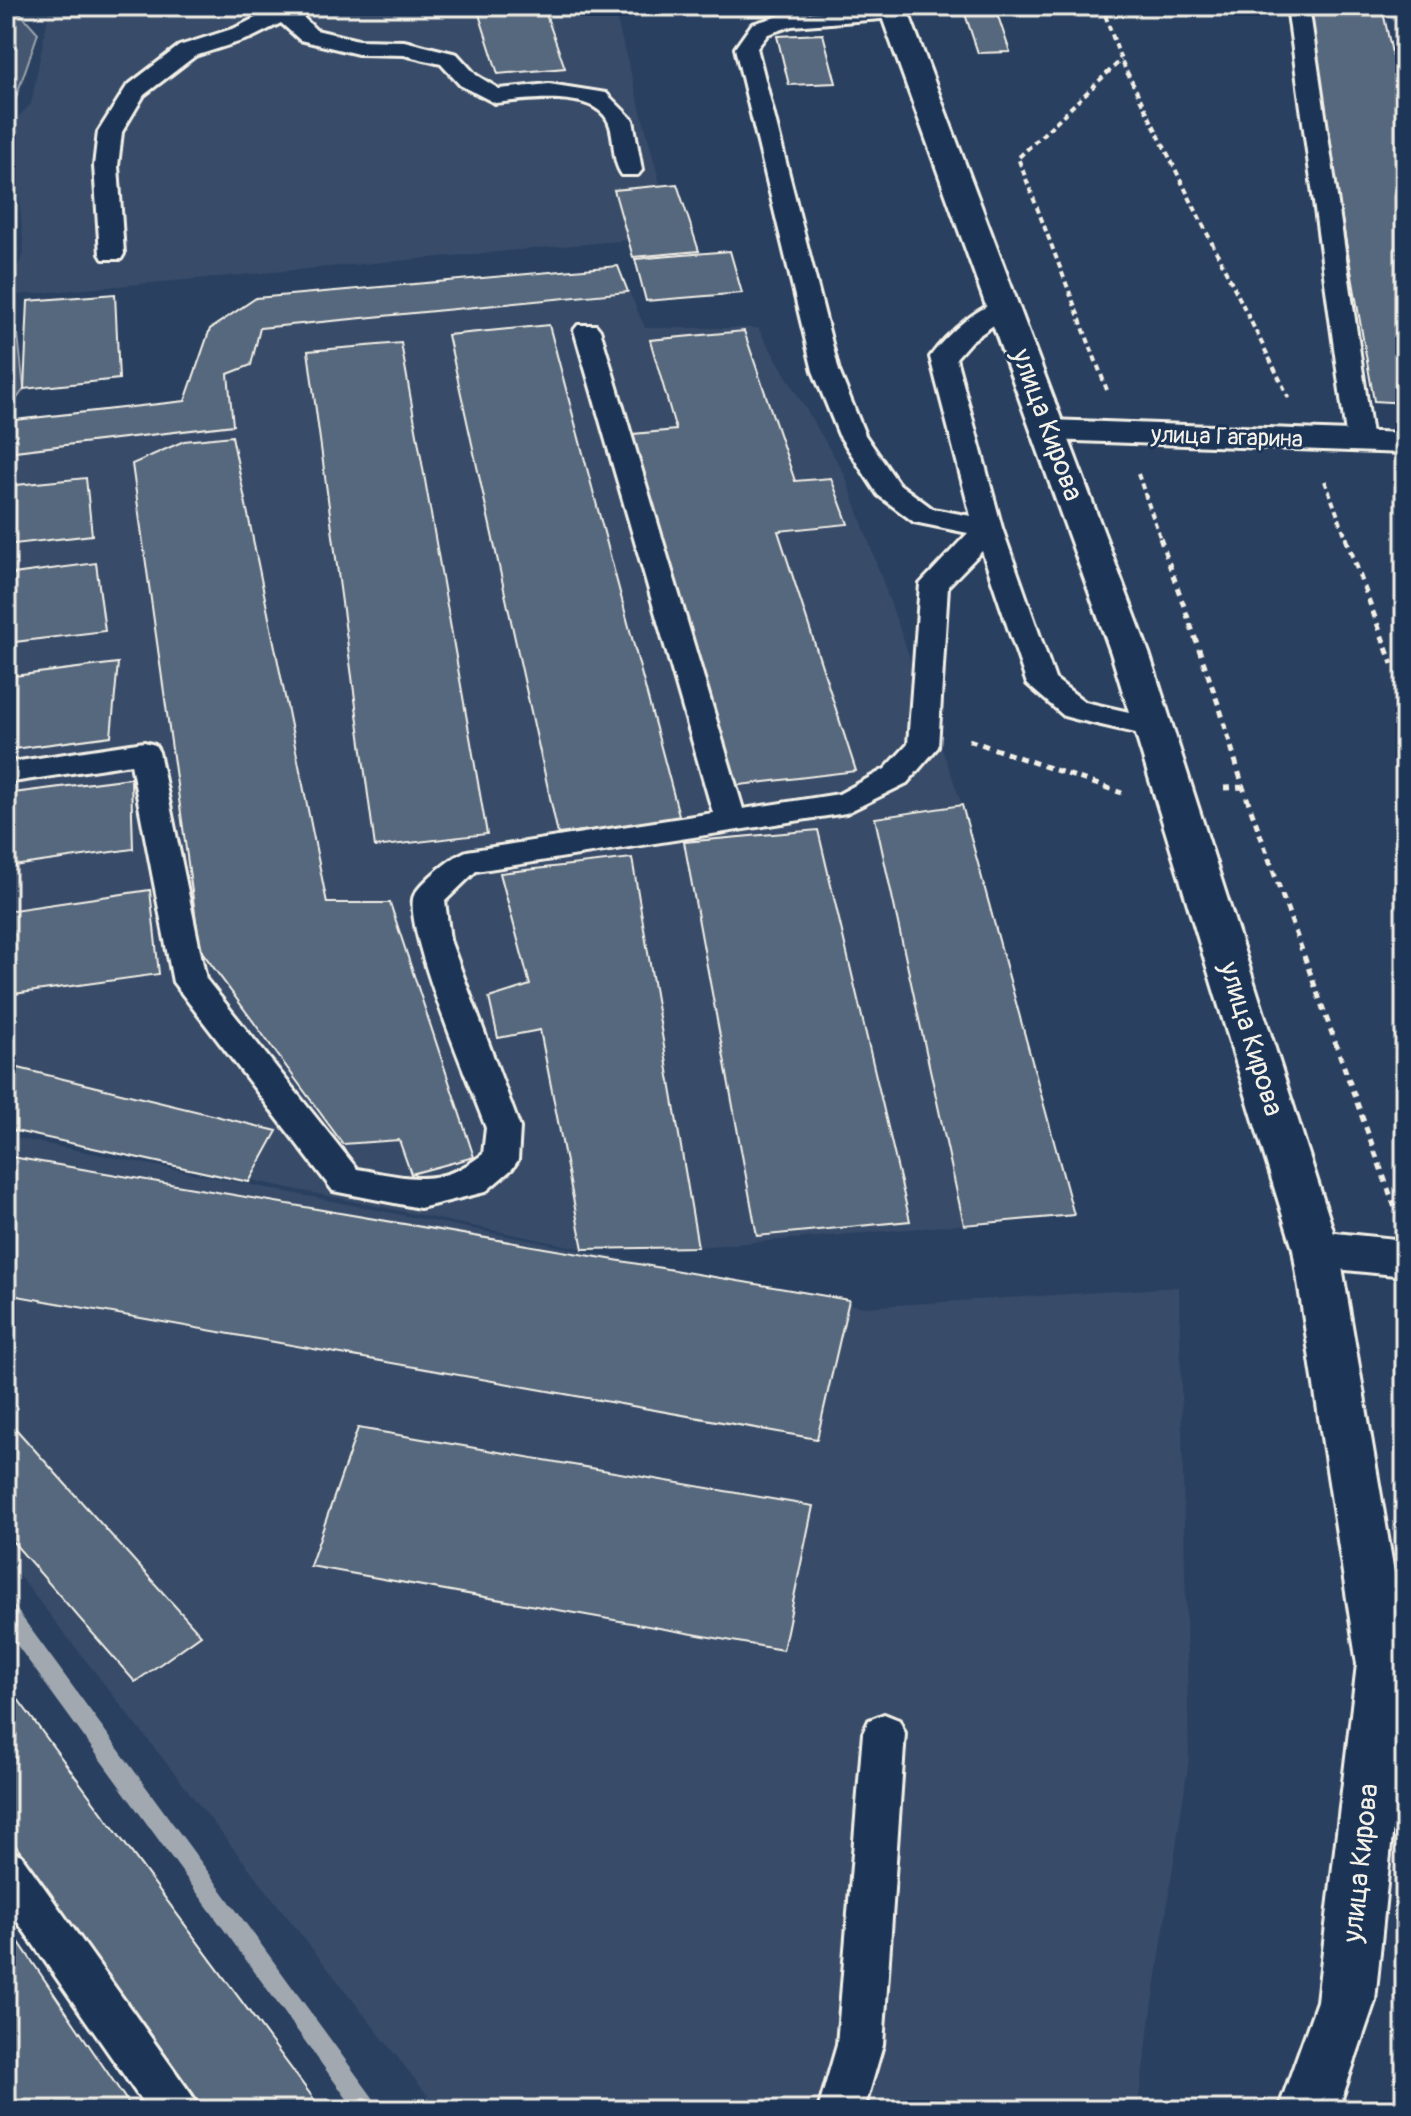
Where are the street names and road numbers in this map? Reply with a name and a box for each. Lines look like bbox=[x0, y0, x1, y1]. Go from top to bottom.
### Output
street label: улица Кирова bbox=[1003, 343, 1091, 506]
street label: улица Гагарина bbox=[1149, 420, 1304, 454]
street label: улица Кирова bbox=[1211, 957, 1291, 1120]
street label: улица Кирова bbox=[1335, 1782, 1387, 1945]

